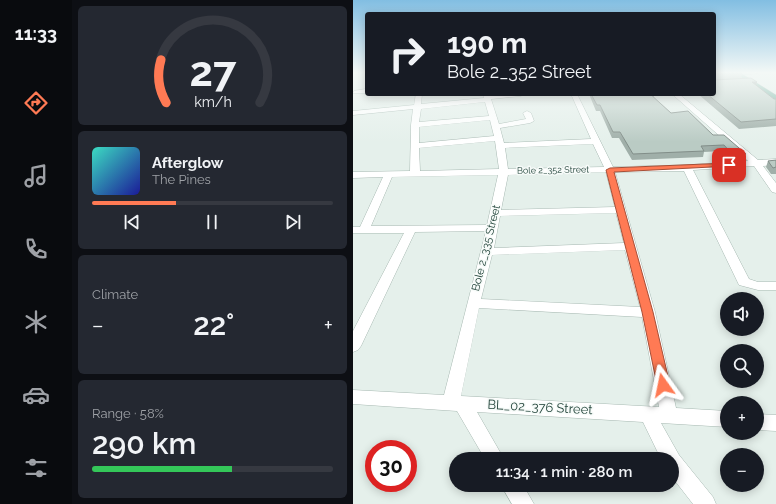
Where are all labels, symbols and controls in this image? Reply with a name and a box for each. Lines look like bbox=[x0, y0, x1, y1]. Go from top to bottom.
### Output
text: 11:33 bbox=[15, 23, 57, 44]
text: 190 m bbox=[447, 27, 527, 60]
icon: right bbox=[381, 28, 433, 80]
text: 27 bbox=[189, 47, 237, 96]
text: Bole 2_352 Street bbox=[447, 61, 592, 82]
icon: directions bbox=[22, 89, 50, 117]
text: km/h bbox=[194, 94, 231, 110]
pin bbox=[712, 148, 746, 182]
text: Afterglow bbox=[152, 154, 223, 172]
icon: arrive bbox=[718, 154, 740, 176]
icon: music bbox=[22, 162, 50, 190]
street label: Bole 2_352 Street bbox=[517, 164, 589, 176]
text: The Pines bbox=[152, 172, 211, 187]
street label: Bole 2_335 Street bbox=[469, 203, 503, 293]
icon: previous bbox=[121, 211, 143, 233]
icon: pause bbox=[201, 211, 223, 233]
icon: next bbox=[282, 211, 304, 233]
icon: phone bbox=[22, 235, 50, 263]
text: Climate bbox=[92, 287, 138, 302]
map controls bbox=[720, 292, 764, 492]
button: sound bbox=[720, 292, 764, 336]
text: 22° bbox=[193, 307, 234, 342]
icon: climate bbox=[22, 308, 50, 336]
text: − bbox=[92, 312, 104, 338]
text: + bbox=[324, 312, 333, 338]
button: search bbox=[720, 344, 764, 388]
position arrow bbox=[642, 364, 684, 406]
icon: car bbox=[22, 381, 50, 409]
button: + bbox=[720, 396, 764, 440]
street label: BL_02_376 Street bbox=[487, 397, 594, 417]
text: Range · 58% bbox=[92, 406, 164, 421]
text: 290 km bbox=[92, 426, 196, 461]
speed limit sign: 30 bbox=[365, 440, 417, 492]
button: − bbox=[720, 448, 764, 492]
icon: filters bbox=[22, 454, 50, 482]
text: 11:34 · 1 min · 280 m bbox=[496, 463, 632, 481]

